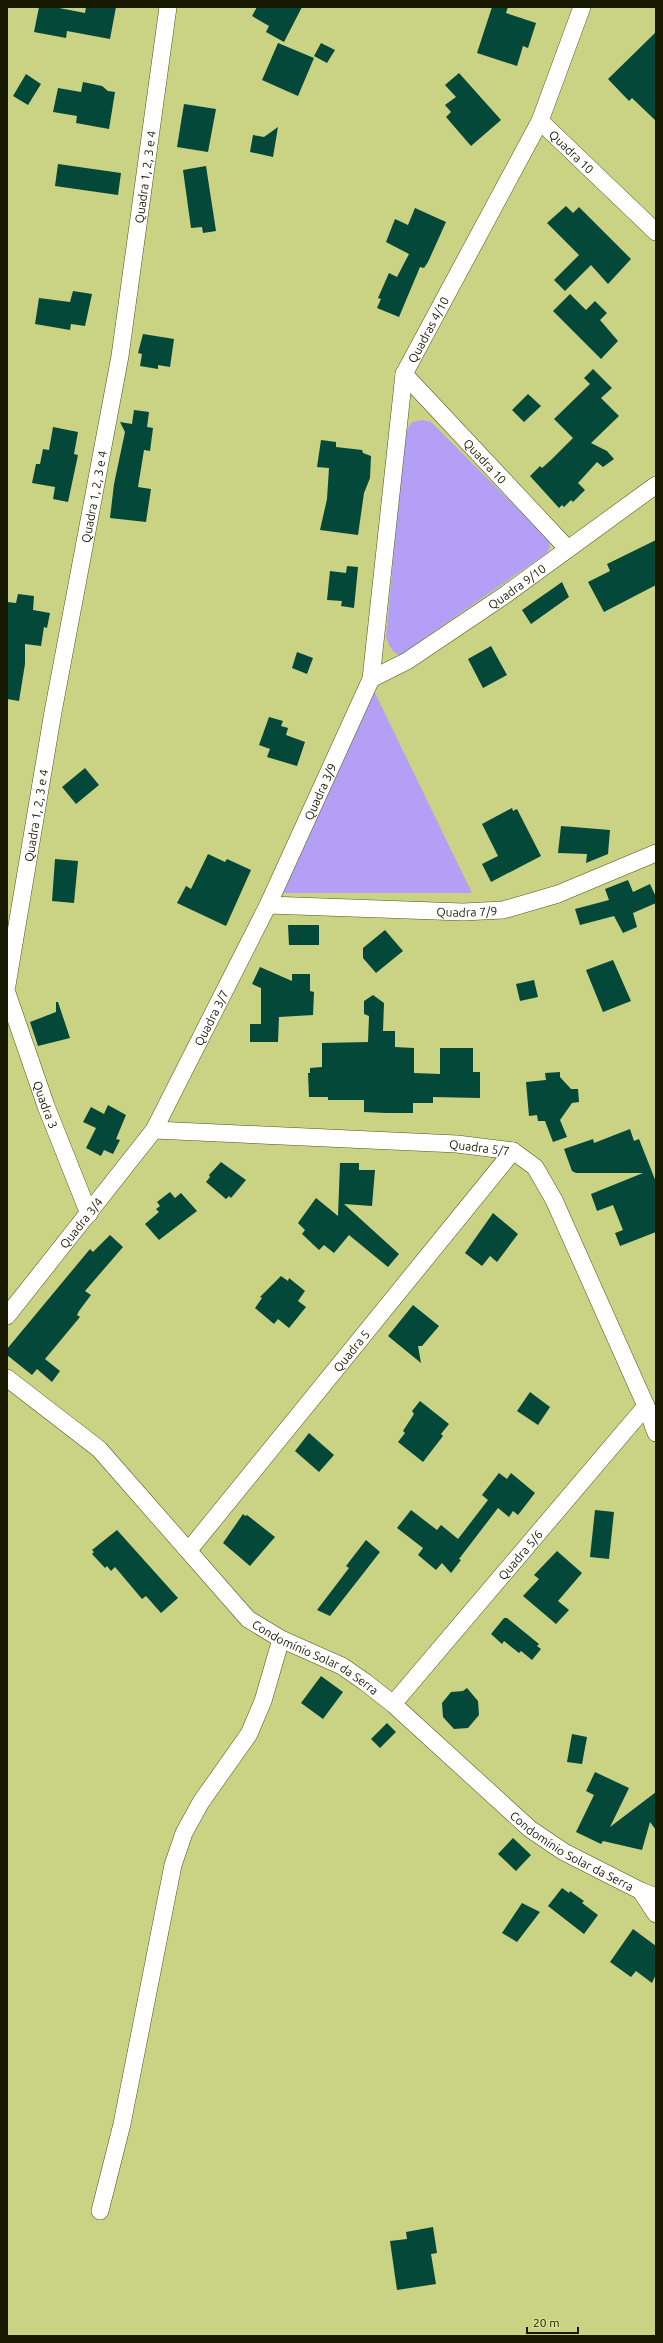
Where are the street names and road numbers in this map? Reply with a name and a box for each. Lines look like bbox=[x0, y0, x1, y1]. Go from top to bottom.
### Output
street label: Quadra 10 bbox=[547, 127, 597, 176]
street label: Quadra 1, 2, 3 e 4 bbox=[132, 129, 157, 224]
street label: Quadras 4/10 bbox=[405, 294, 451, 365]
street label: Quadra 10 bbox=[461, 436, 510, 486]
street label: Quadra 1, 2, 3 e 4 bbox=[78, 449, 109, 544]
street label: Quadra 9/10 bbox=[485, 561, 548, 611]
street label: Quadra 3/9 bbox=[301, 761, 338, 822]
street label: Quadra 1, 2, 3 e 4 bbox=[21, 768, 50, 863]
street label: Quadra 7/9 bbox=[436, 904, 498, 919]
street label: Quadra 3/7 bbox=[191, 988, 230, 1048]
street label: Quadra 3 bbox=[31, 1079, 61, 1130]
street label: Quadra 5/7 bbox=[449, 1137, 510, 1157]
street label: Quadra 3/4 bbox=[57, 1195, 105, 1251]
street label: Quadra 5 bbox=[330, 1327, 372, 1374]
street label: Quadra 5/6 bbox=[495, 1527, 545, 1582]
street label: Condomínio Solar da Serra bbox=[250, 1617, 381, 1697]
street label: Condomínio Solar da Serra bbox=[508, 1808, 636, 1893]

